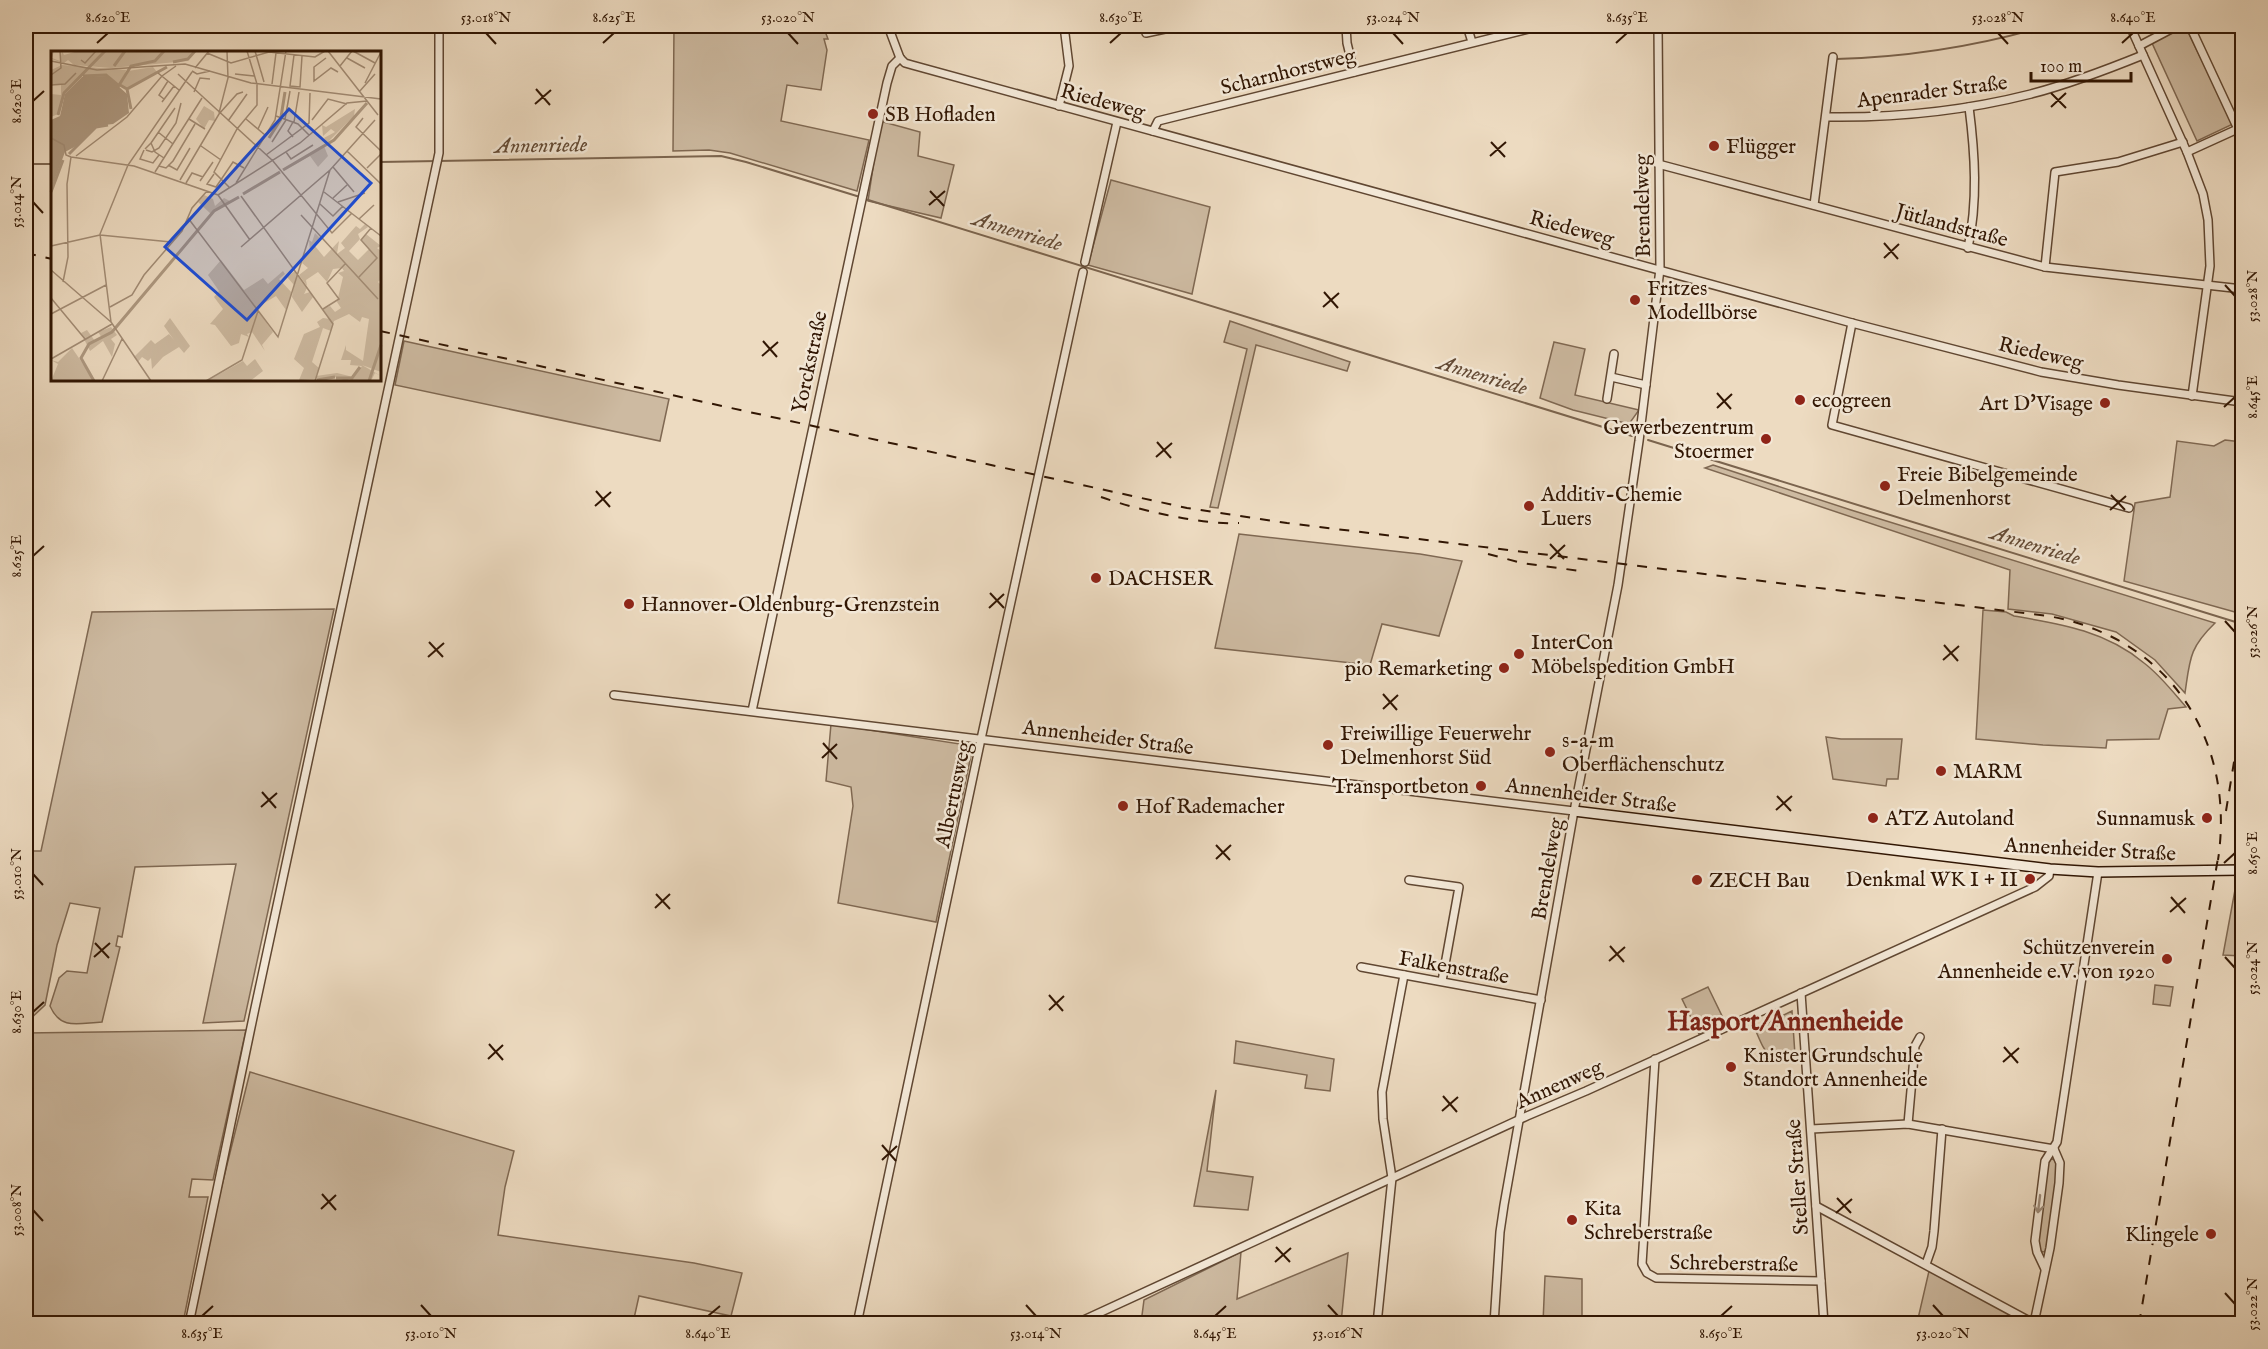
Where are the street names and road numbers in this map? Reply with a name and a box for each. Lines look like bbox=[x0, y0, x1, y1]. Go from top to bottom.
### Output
street label: Scharnhorstweg bbox=[1218, 42, 1359, 102]
street label: Apenrader Straße bbox=[1854, 70, 2009, 115]
street label: Riedeweg bbox=[1057, 78, 1149, 127]
street label: Brendelweg bbox=[1629, 153, 1658, 258]
street label: Jütlandstraße bbox=[1891, 198, 2011, 254]
street label: Riedeweg bbox=[1526, 205, 1618, 254]
street label: Yorckstraße bbox=[786, 308, 835, 416]
street label: Riedeweg bbox=[1995, 332, 2086, 377]
street label: Annenheider Straße bbox=[1020, 714, 1195, 762]
street label: Albertusweg bbox=[930, 738, 979, 851]
street label: Annenheider Straße bbox=[1503, 772, 1678, 820]
street label: Brendelweg bbox=[1526, 815, 1571, 922]
street label: Annenheider Straße bbox=[2002, 832, 2177, 868]
street label: Falkenstraße bbox=[1396, 945, 1511, 992]
street label: Annenweg bbox=[1511, 1054, 1608, 1117]
street label: Steller Straße bbox=[1781, 1118, 1816, 1236]
street label: Schreberstraße bbox=[1669, 1250, 1799, 1279]

